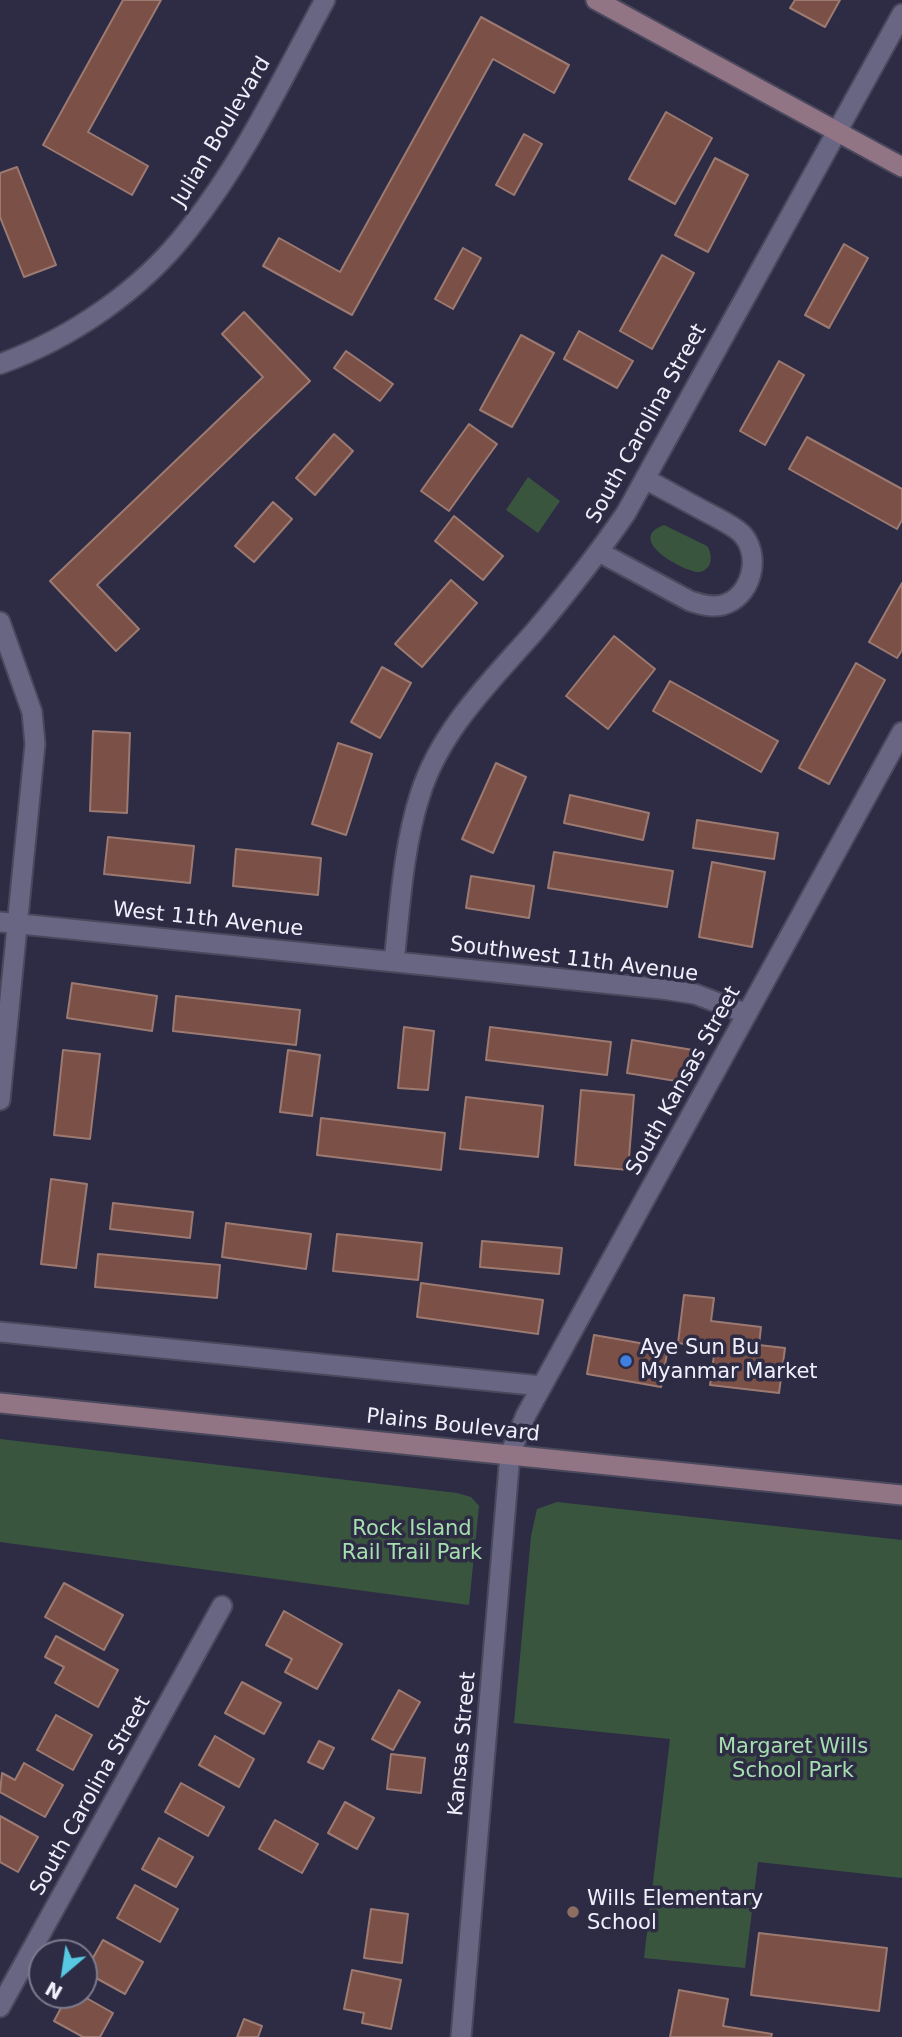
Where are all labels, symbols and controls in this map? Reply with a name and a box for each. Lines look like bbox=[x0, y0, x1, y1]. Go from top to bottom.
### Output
street label: Julian Boulevard bbox=[167, 53, 277, 211]
street label: South Carolina Street bbox=[582, 320, 712, 528]
street label: West 11th Avenue bbox=[112, 897, 304, 943]
street label: Southwest 11th Avenue bbox=[448, 932, 700, 988]
street label: South Kansas Street bbox=[621, 982, 747, 1180]
place label: Aye Sun Bu Myanmar Market bbox=[640, 1336, 818, 1386]
marker: Aye Sun Bu Myanmar Market bbox=[618, 1353, 634, 1369]
street label: Plains Boulevard bbox=[365, 1404, 541, 1448]
park label: Rock Island Rail Trail Park bbox=[342, 1517, 482, 1567]
street label: Kansas Street bbox=[444, 1671, 482, 1817]
street label: South Carolina Street bbox=[26, 1692, 156, 1900]
park label: Margaret Wills School Park bbox=[718, 1735, 868, 1785]
place label: Wills Elementary School bbox=[587, 1887, 763, 1937]
marker: Wills Elementary School bbox=[565, 1904, 581, 1920]
north arrow bbox=[28, 1939, 98, 2009]
text: N bbox=[41, 1977, 66, 2004]

